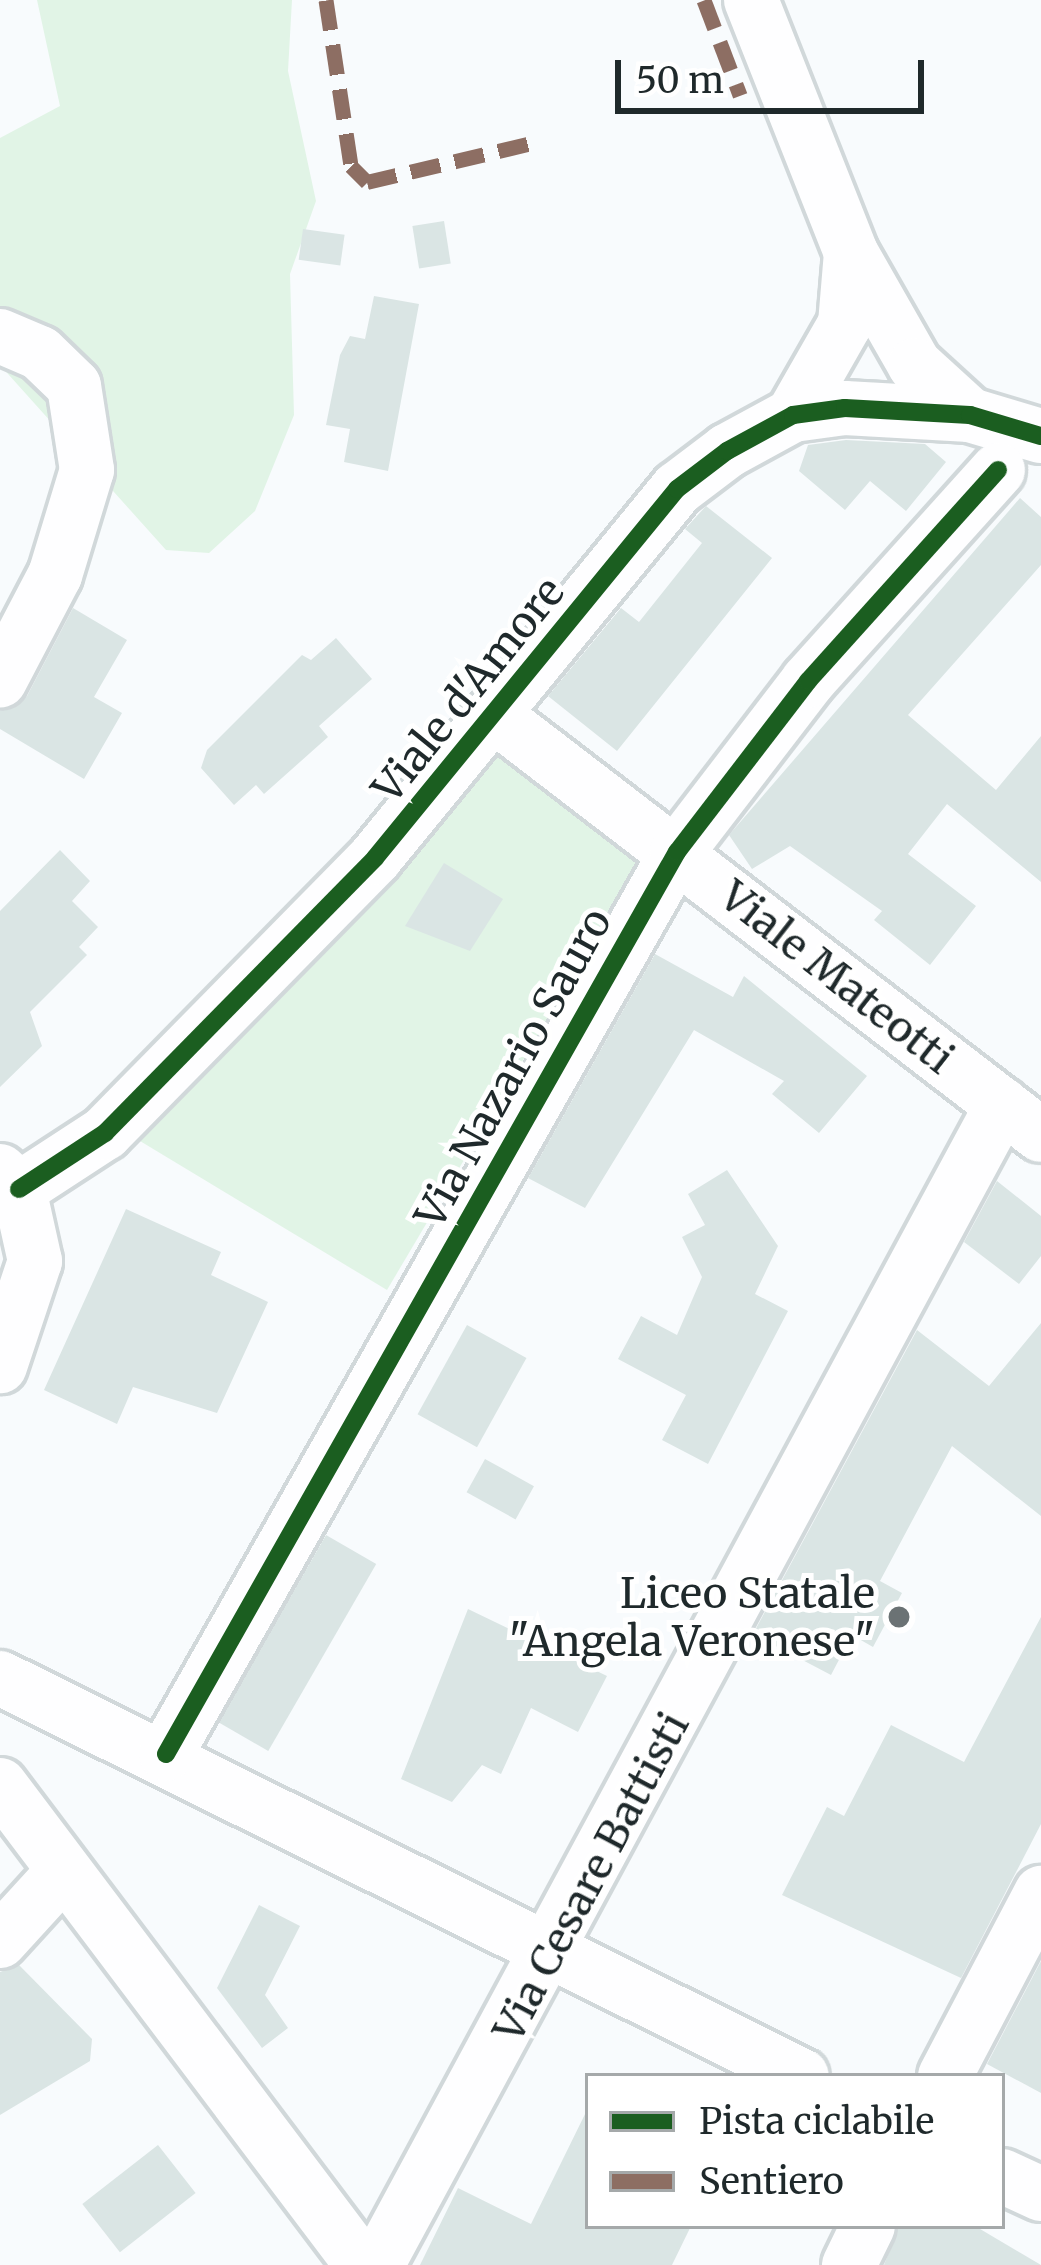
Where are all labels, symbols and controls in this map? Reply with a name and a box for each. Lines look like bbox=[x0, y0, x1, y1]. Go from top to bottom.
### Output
scale bar bbox=[621, 36, 930, 110]
text: 50 m bbox=[636, 58, 724, 103]
street label: Viale d'Amore bbox=[362, 567, 574, 813]
street label: Viale Mateotti bbox=[710, 870, 964, 1084]
street label: Via Nazario Sauro bbox=[404, 900, 622, 1236]
place label: Liceo Statale "Angela Veronese" bbox=[509, 1568, 875, 1666]
marker: Liceo Statale "Angela Veronese" bbox=[886, 1604, 912, 1630]
street label: Via Cesare Battisti bbox=[483, 1704, 699, 2050]
legend bbox=[585, 2073, 1005, 2229]
text: Pista ciclabile bbox=[699, 2099, 934, 2144]
text: Sentiero bbox=[699, 2159, 844, 2204]

